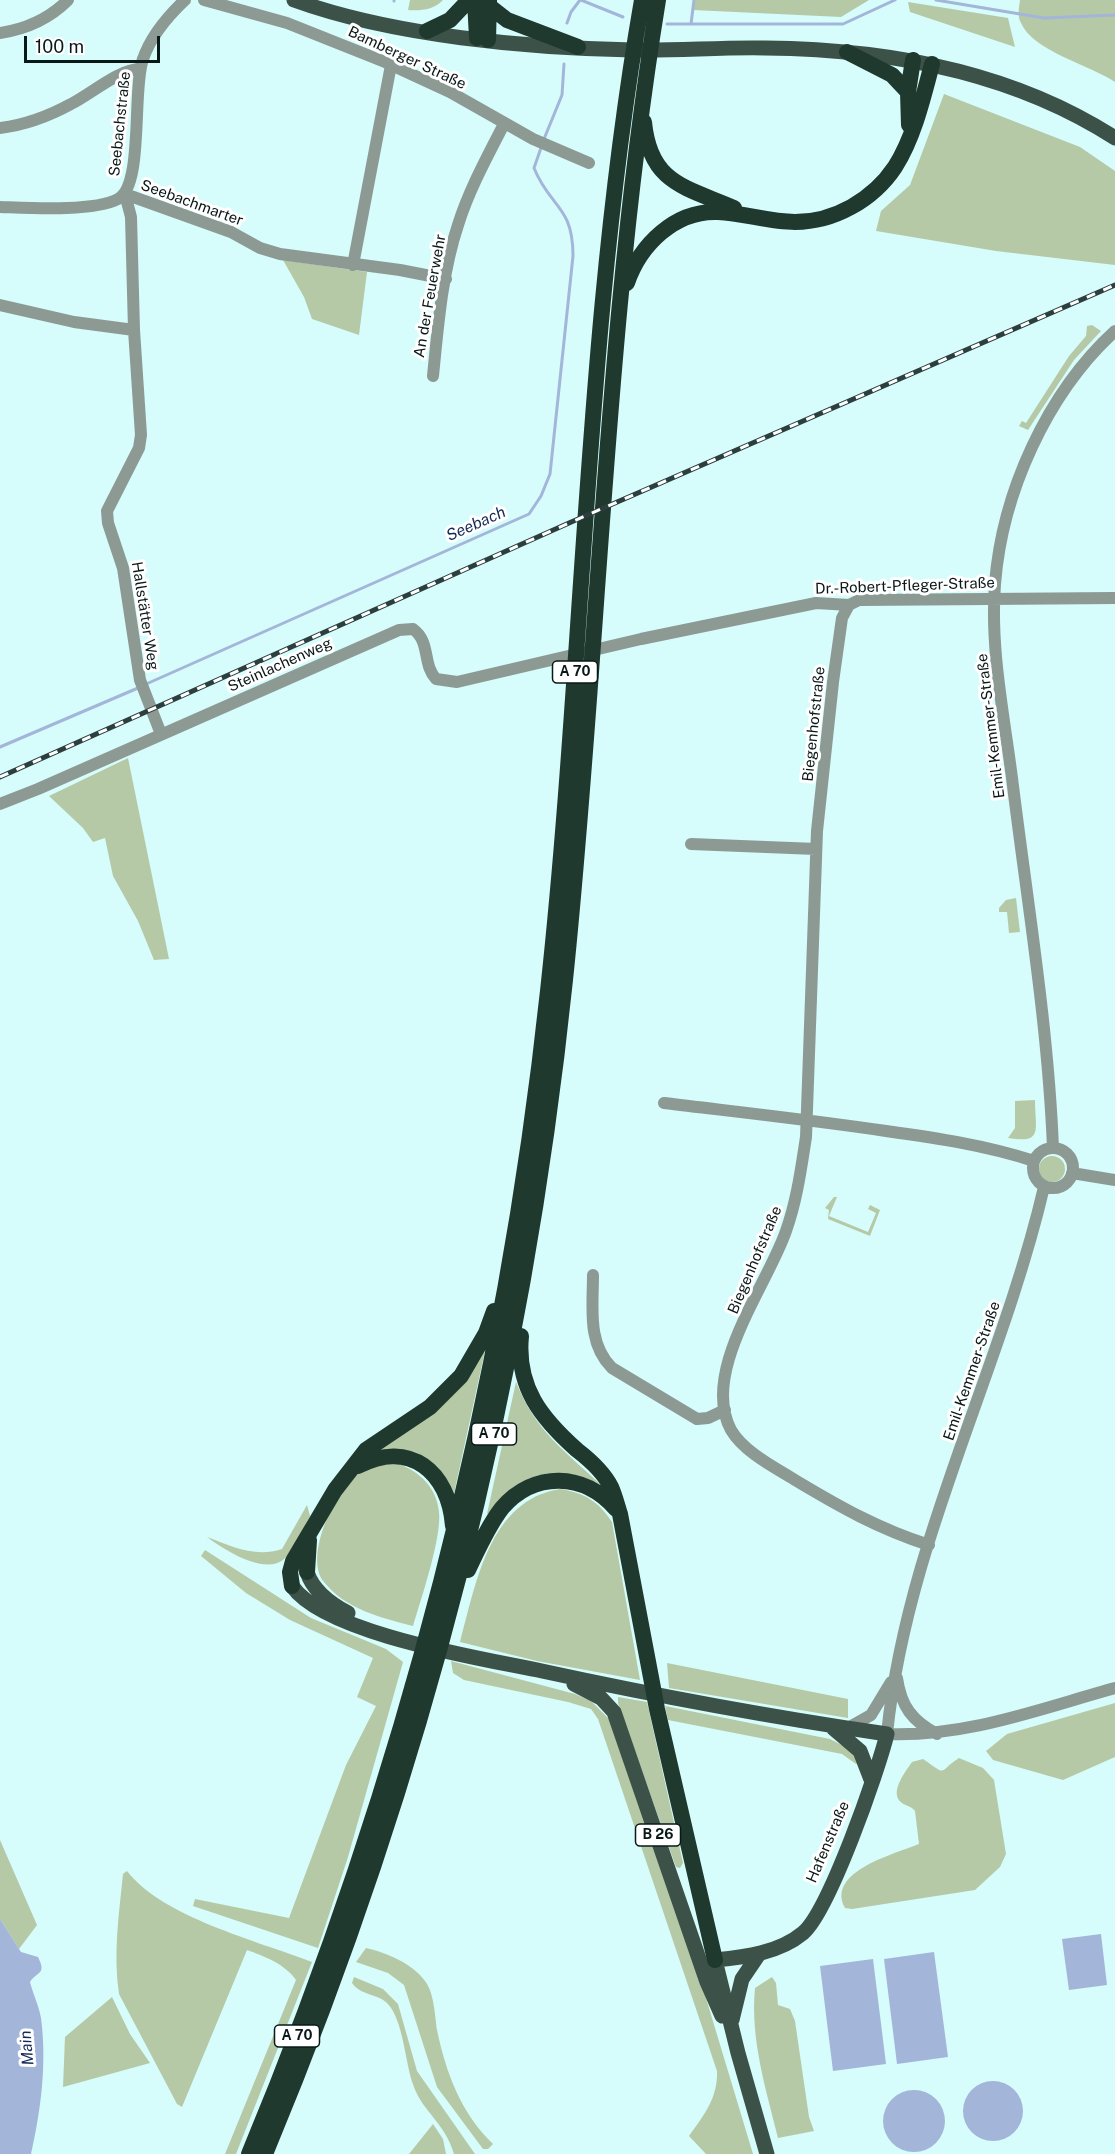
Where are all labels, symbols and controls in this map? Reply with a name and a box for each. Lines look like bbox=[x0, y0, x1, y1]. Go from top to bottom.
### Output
street label: Bamberger Straße bbox=[345, 23, 469, 93]
scale bar bbox=[27, 24, 164, 62]
text: 100 m bbox=[35, 36, 84, 57]
street label: Seebachstraße bbox=[106, 71, 134, 177]
street label: Seebachmarter bbox=[138, 176, 246, 230]
street label: An der Feuerwehr bbox=[410, 233, 450, 359]
water label: Seebach bbox=[443, 502, 509, 546]
street label: Hallstätter Weg bbox=[128, 560, 162, 672]
street label: Dr.-Robert-Pfleger-Straße bbox=[815, 574, 995, 598]
street label: Steinlachenweg bbox=[225, 634, 335, 696]
street label: Emil-Kemmer-Straße bbox=[973, 653, 1009, 799]
road number: A 70 bbox=[552, 661, 598, 683]
street label: Biegenhofstraße bbox=[799, 666, 829, 782]
street label: Biegenhofstraße bbox=[724, 1203, 786, 1317]
street label: Emil-Kemmer-Straße bbox=[940, 1299, 1004, 1443]
road number: A 70 bbox=[472, 1423, 516, 1445]
street label: Hafenstraße bbox=[803, 1798, 853, 1886]
road number: B 26 bbox=[636, 1824, 680, 1846]
road number: A 70 bbox=[274, 2025, 320, 2047]
water label: Main bbox=[16, 2030, 38, 2066]

